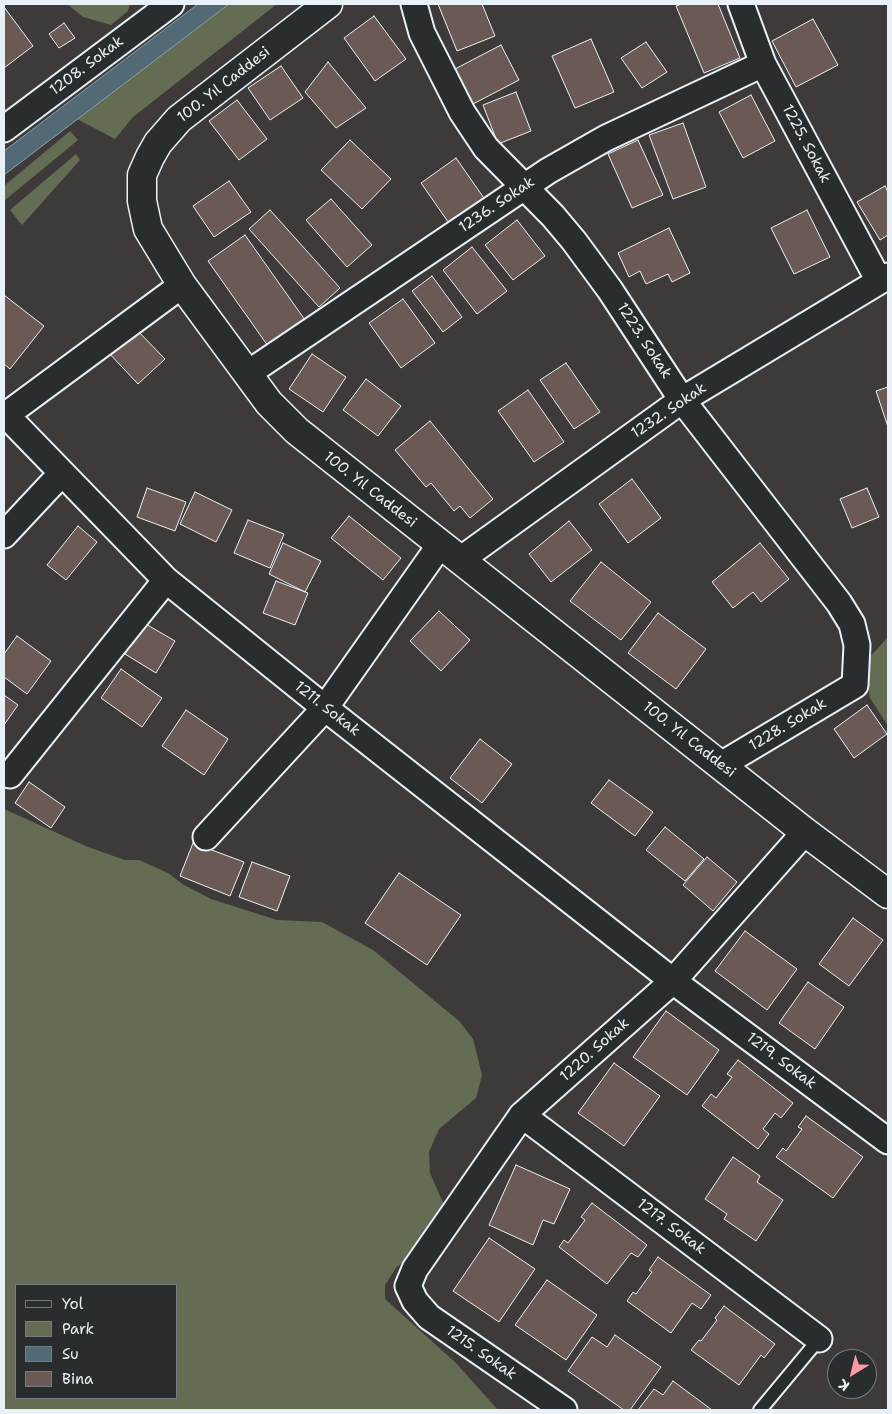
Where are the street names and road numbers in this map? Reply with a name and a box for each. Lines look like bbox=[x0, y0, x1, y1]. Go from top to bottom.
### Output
street label: 1208. Sokak bbox=[47, 32, 127, 100]
street label: 100. Yıl Caddesi bbox=[174, 43, 274, 127]
street label: 1225. Sokak bbox=[778, 102, 834, 186]
street label: 1236. Sokak bbox=[456, 173, 538, 237]
street label: 1223. Sokak bbox=[613, 300, 675, 382]
street label: 1232. Sokak bbox=[628, 379, 710, 443]
street label: 100. Yıl Caddesi bbox=[320, 448, 420, 532]
street label: 1211. Sokak bbox=[291, 678, 363, 740]
street label: 1228. Sokak bbox=[746, 695, 830, 755]
street label: 100. Yıl Caddesi bbox=[639, 698, 739, 782]
street label: 1220. Sokak bbox=[557, 1014, 633, 1086]
street label: 1219. Sokak bbox=[742, 1029, 820, 1093]
street label: 1217. Sokak bbox=[633, 1195, 709, 1259]
street label: 1215. Sokak bbox=[442, 1322, 520, 1384]

